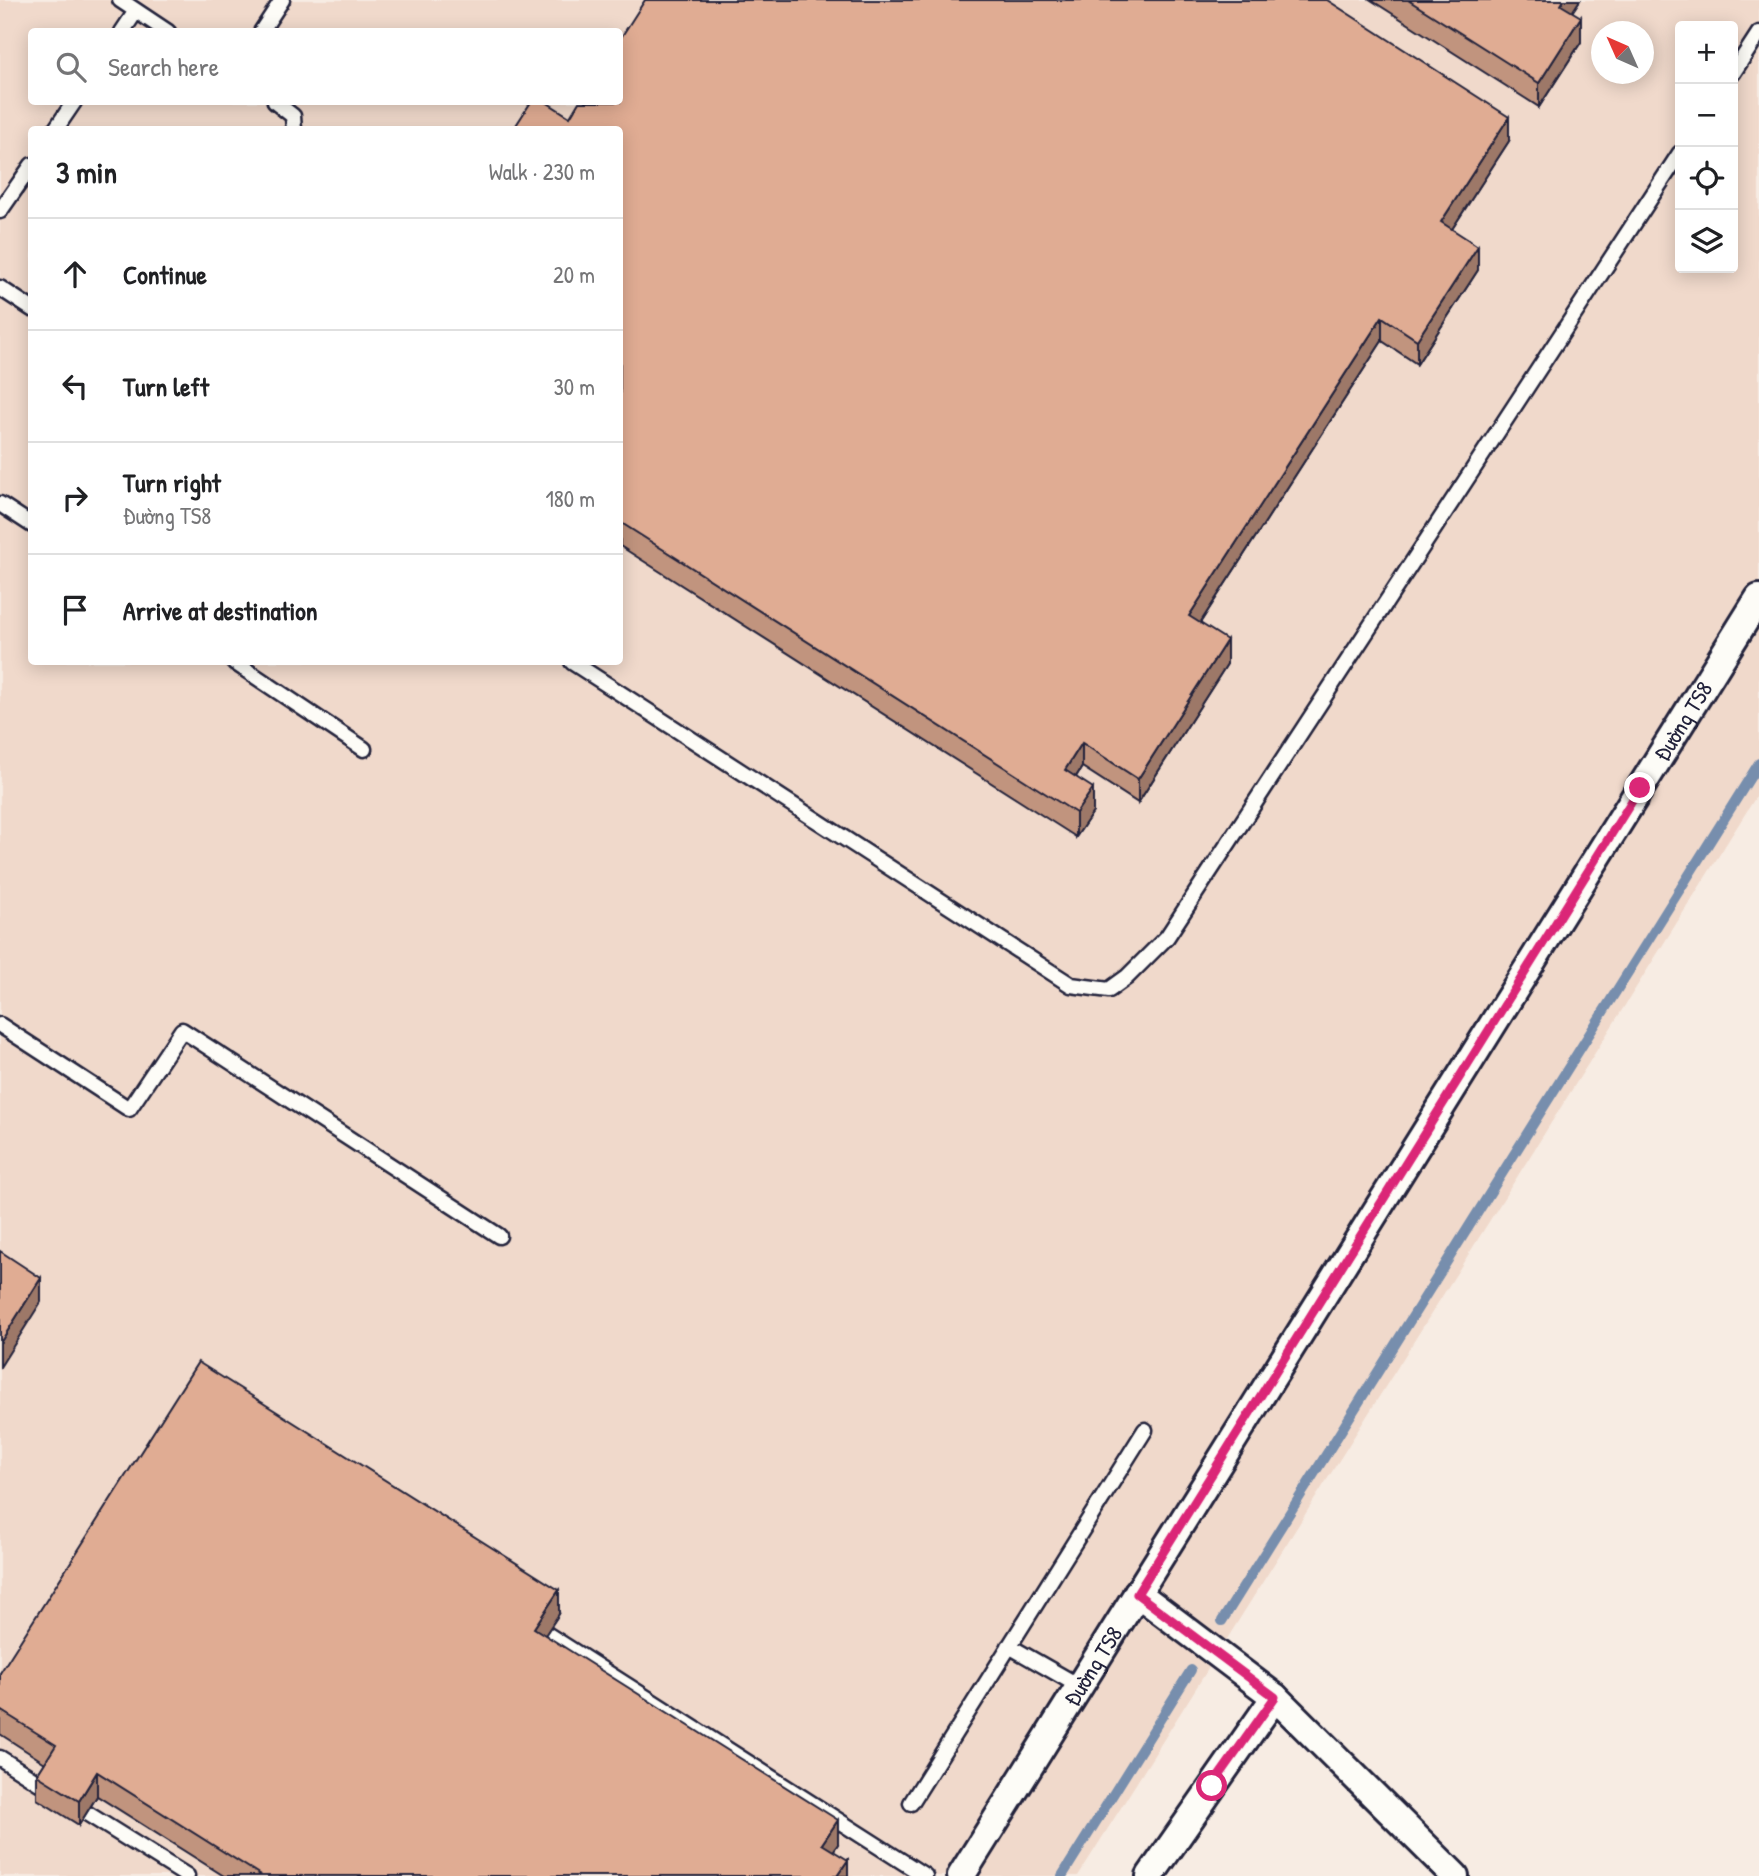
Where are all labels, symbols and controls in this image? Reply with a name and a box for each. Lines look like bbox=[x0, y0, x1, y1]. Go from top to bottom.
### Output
north arrow bbox=[1591, 21, 1654, 84]
map controls bbox=[1675, 21, 1738, 273]
button: + bbox=[1675, 21, 1738, 84]
search box bbox=[28, 28, 623, 105]
icon: search bbox=[52, 48, 90, 86]
text: Search here bbox=[108, 49, 219, 84]
button: − bbox=[1675, 84, 1738, 147]
button: locate bbox=[1675, 147, 1738, 210]
text: 3 min bbox=[56, 152, 117, 192]
text: Walk · 230 m bbox=[489, 156, 595, 187]
button: layers bbox=[1675, 210, 1738, 273]
icon: ahead bbox=[56, 255, 94, 293]
text: Continue bbox=[123, 257, 207, 292]
text: 20 m bbox=[553, 259, 595, 290]
icon: left bbox=[56, 367, 94, 405]
text: Turn left bbox=[123, 369, 209, 404]
text: 30 m bbox=[553, 371, 595, 402]
text: Turn right bbox=[123, 465, 221, 500]
icon: right bbox=[56, 479, 94, 517]
text: 180 m bbox=[545, 483, 595, 514]
text: Đường TS8 bbox=[123, 500, 211, 531]
icon: arrive bbox=[56, 591, 94, 629]
text: Arrive at destination bbox=[123, 593, 318, 628]
street label: Đường TS8 bbox=[1646, 675, 1719, 766]
route end bbox=[1624, 772, 1655, 803]
street label: Đường TS8 bbox=[1056, 1620, 1129, 1711]
route start bbox=[1196, 1770, 1227, 1801]

